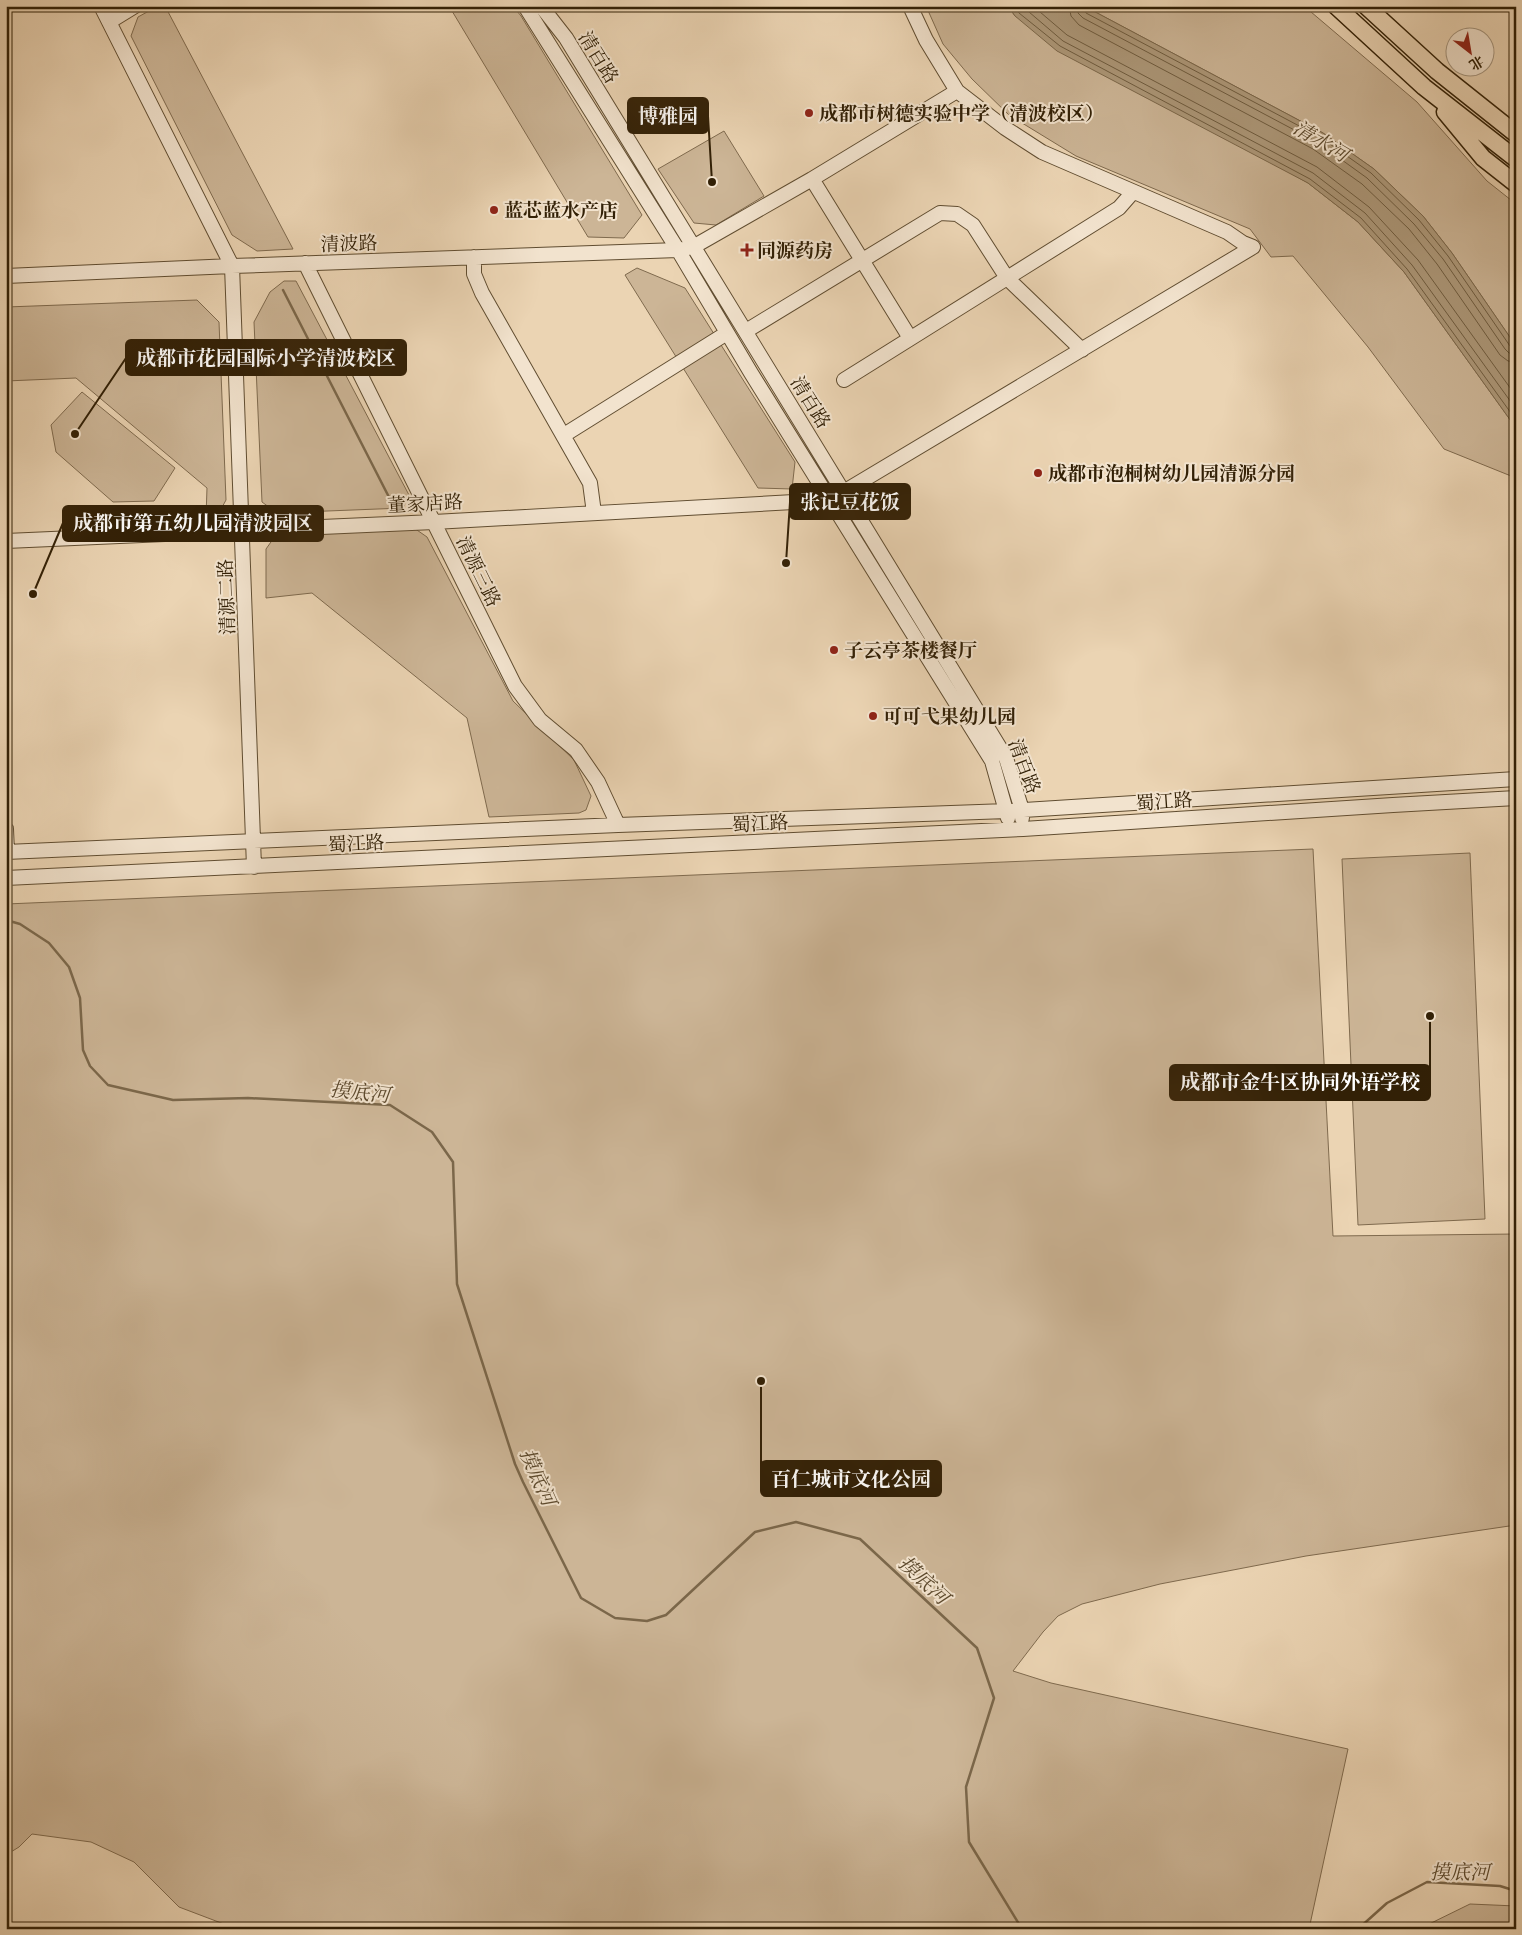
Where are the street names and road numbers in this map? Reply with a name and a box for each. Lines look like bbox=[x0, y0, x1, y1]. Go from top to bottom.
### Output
street label: 清百路 bbox=[570, 27, 623, 90]
street label: 清波路 bbox=[320, 231, 378, 260]
street label: 清百路 bbox=[782, 372, 835, 435]
street label: 董家店路 bbox=[386, 490, 464, 521]
street label: 清源三路 bbox=[448, 532, 506, 612]
street label: 清源二路 bbox=[214, 558, 243, 635]
street label: 清百路 bbox=[1000, 735, 1045, 798]
street label: 蜀江路 bbox=[1135, 788, 1194, 819]
street label: 蜀江路 bbox=[731, 811, 789, 840]
street label: 蜀江路 bbox=[327, 831, 385, 860]

